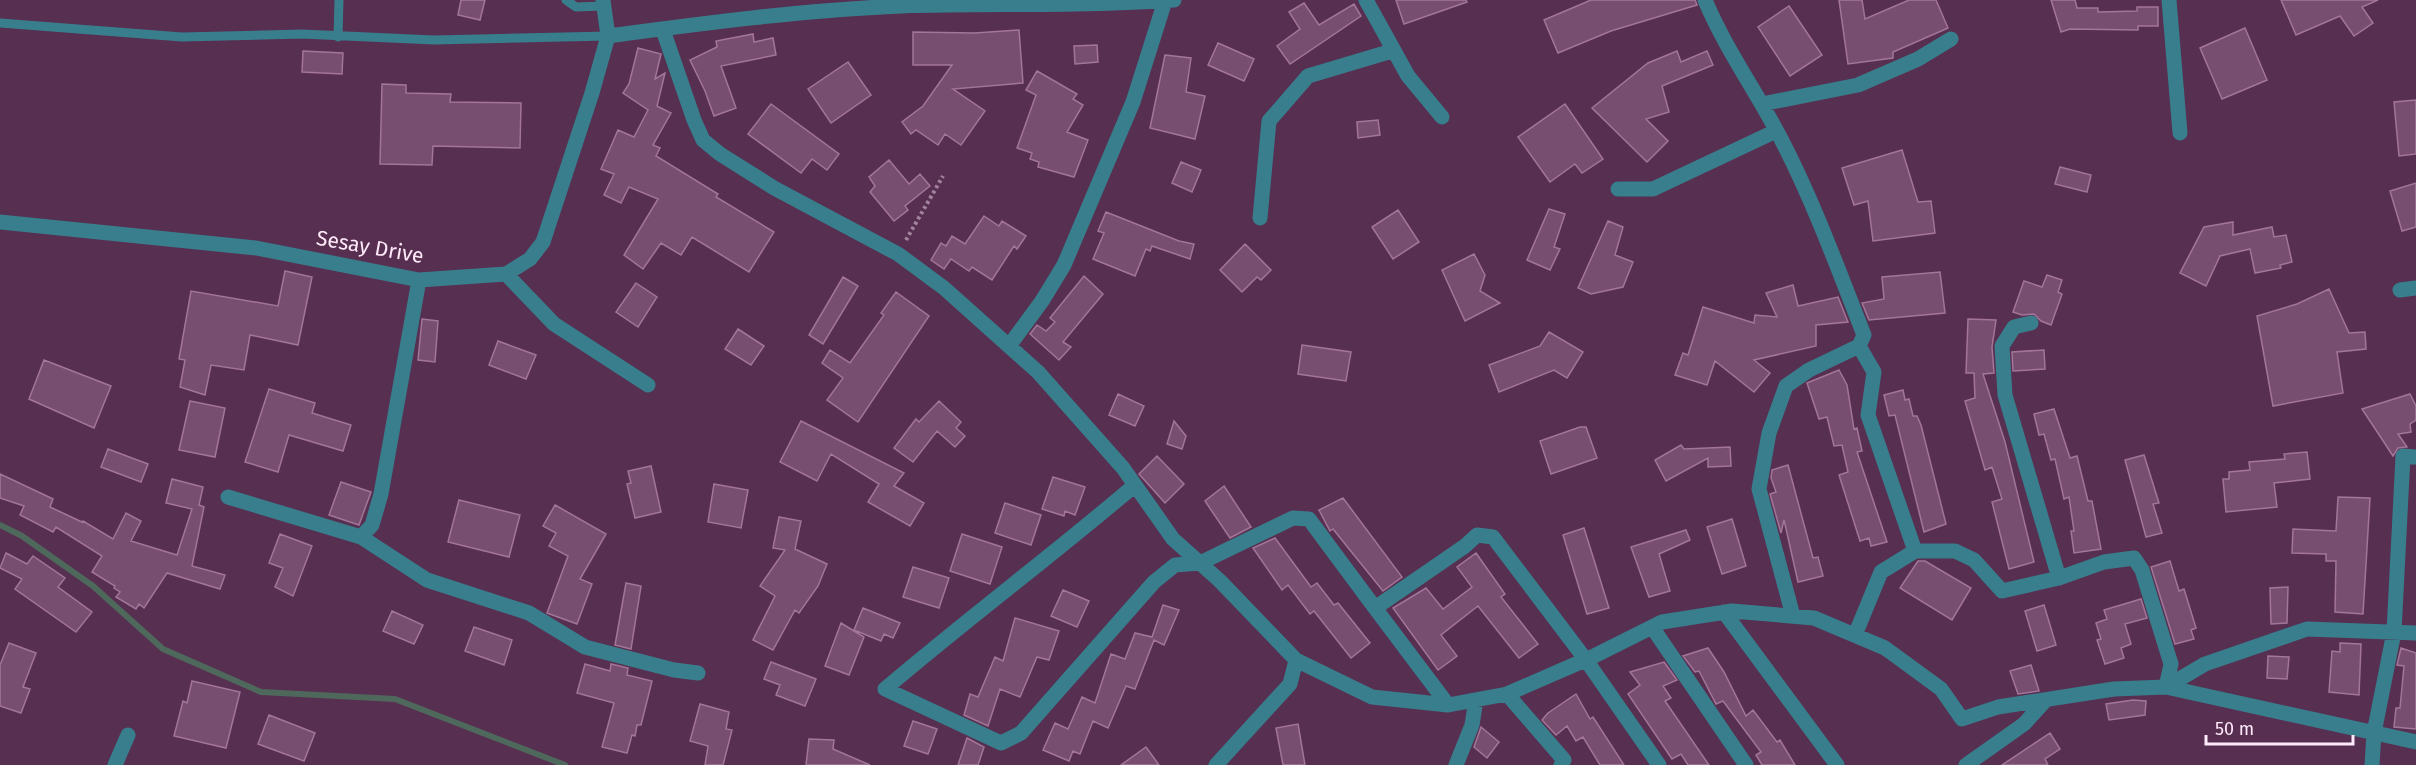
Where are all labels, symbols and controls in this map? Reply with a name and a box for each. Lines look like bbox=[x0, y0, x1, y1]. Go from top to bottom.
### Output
street label: Sesay Drive bbox=[314, 225, 426, 269]
scale bar bbox=[2206, 708, 2353, 746]
text: 50 m bbox=[2215, 718, 2254, 740]

